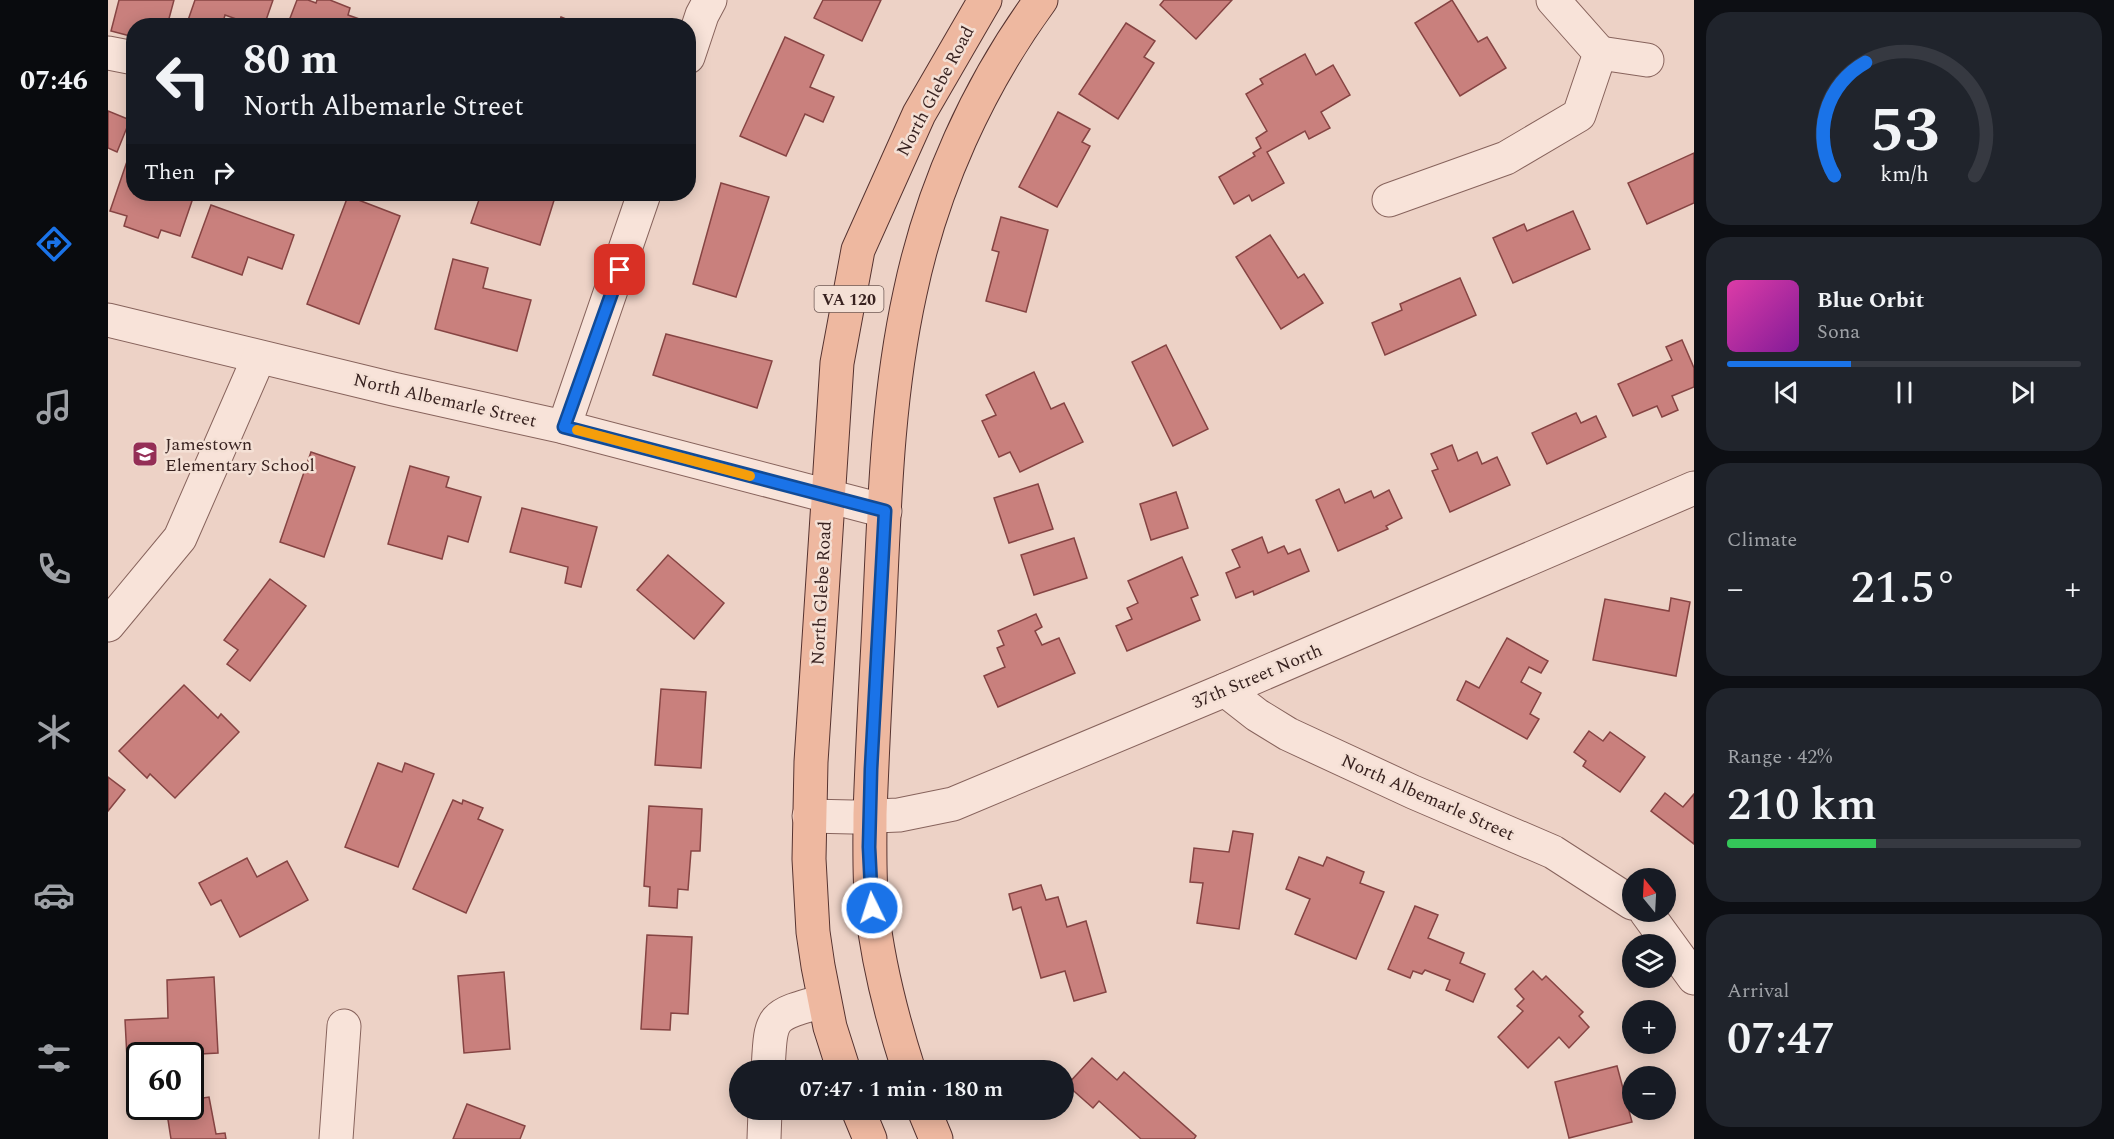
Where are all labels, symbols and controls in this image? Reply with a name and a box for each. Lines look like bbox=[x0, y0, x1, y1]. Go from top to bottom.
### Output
street label: North Glebe Road bbox=[890, 21, 981, 161]
text: 80 m bbox=[243, 29, 338, 92]
icon: left bbox=[144, 42, 222, 120]
text: 07:46 bbox=[20, 60, 88, 102]
text: 53 bbox=[1869, 84, 1939, 179]
text: North Albemarle Street bbox=[243, 86, 524, 128]
text: Then bbox=[144, 156, 195, 189]
icon: right bbox=[207, 156, 240, 189]
text: km/h bbox=[1880, 158, 1928, 191]
icon: directions bbox=[33, 223, 75, 265]
pin bbox=[594, 244, 645, 295]
icon: arrive bbox=[603, 253, 636, 286]
text: Blue Orbit bbox=[1817, 284, 1924, 317]
road number: VA 120 bbox=[814, 286, 884, 312]
text: Sona bbox=[1817, 317, 1860, 347]
street label: North Albemarle Street bbox=[351, 366, 539, 435]
icon: previous bbox=[1770, 376, 1803, 409]
icon: pause bbox=[1888, 376, 1921, 409]
icon: next bbox=[2006, 376, 2039, 409]
icon: music bbox=[33, 386, 75, 428]
place label: Jamestown Elementary School bbox=[165, 431, 315, 479]
school or university icon: Jamestown Elementary School bbox=[130, 439, 160, 469]
street label: North Glebe Road bbox=[804, 520, 839, 666]
text: Climate bbox=[1727, 525, 1797, 555]
icon: phone bbox=[33, 548, 75, 590]
text: 21.5° bbox=[1851, 554, 1957, 623]
text: − bbox=[1727, 564, 1744, 614]
text: + bbox=[2064, 564, 2081, 614]
street label: 37th Street North bbox=[1188, 637, 1327, 716]
icon: climate bbox=[33, 711, 75, 753]
text: Range · 42% bbox=[1727, 742, 1832, 772]
street label: North Albemarle Street bbox=[1337, 747, 1519, 848]
text: 210 km bbox=[1727, 771, 1877, 840]
north arrow bbox=[1622, 868, 1676, 922]
map controls bbox=[1622, 868, 1676, 1120]
icon: car bbox=[33, 874, 75, 916]
position arrow bbox=[840, 876, 904, 940]
button: layers bbox=[1622, 934, 1676, 988]
text: Arrival bbox=[1727, 976, 1789, 1006]
button: + bbox=[1622, 1000, 1676, 1054]
text: 07:47 bbox=[1727, 1005, 1835, 1074]
icon: filters bbox=[33, 1037, 75, 1079]
speed limit sign: 60 bbox=[126, 1042, 204, 1120]
button: − bbox=[1622, 1066, 1676, 1120]
text: 07:47 · 1 min · 180 m bbox=[800, 1073, 1003, 1106]

